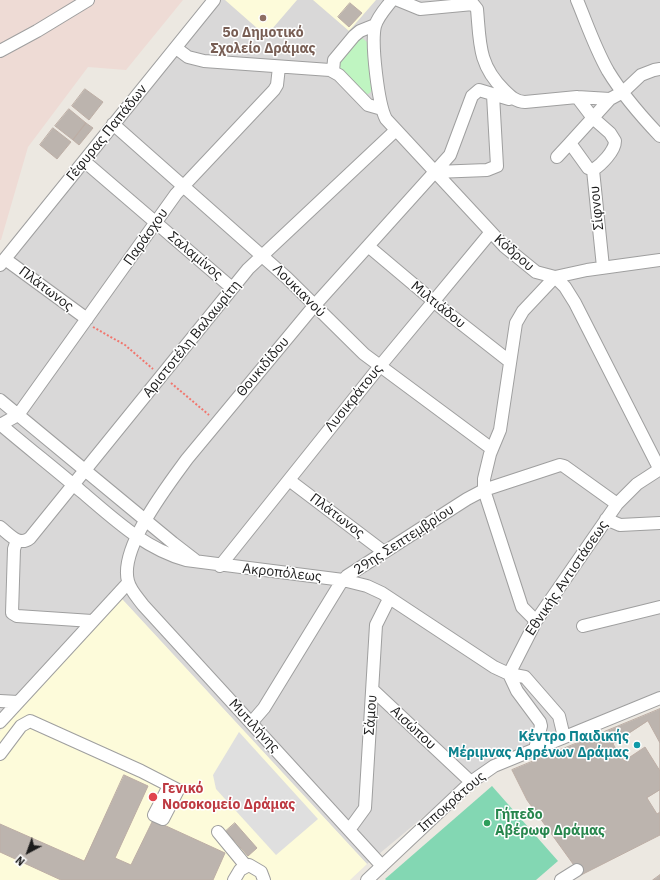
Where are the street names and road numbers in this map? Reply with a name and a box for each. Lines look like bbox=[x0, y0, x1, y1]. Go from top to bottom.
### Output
street label: Γέφυρας Παπάδων bbox=[63, 81, 151, 185]
street label: Σίφνου bbox=[586, 185, 608, 231]
street label: Παράσχου bbox=[120, 205, 172, 269]
street label: Σαλαμίνος bbox=[164, 228, 226, 284]
street label: Κόδρου bbox=[490, 231, 538, 275]
street label: Λουκιανού bbox=[269, 261, 329, 321]
street label: Πλάτωνος bbox=[15, 263, 77, 315]
street label: Αριστοτέλη Βαλαωρίτη bbox=[140, 277, 244, 401]
street label: Μιλτιάδου bbox=[407, 278, 469, 332]
street label: Θουκιδίδου bbox=[233, 334, 293, 400]
street label: Λυσικράτους bbox=[322, 361, 386, 435]
street label: Πλάτωνος bbox=[306, 490, 368, 542]
street label: 29ης Σεπτεμβρίου bbox=[351, 501, 457, 579]
street label: Εθνικής Αντιστάσεως bbox=[522, 517, 612, 639]
street label: Ακροπόλεως bbox=[241, 560, 323, 586]
street label: Σάμου bbox=[361, 694, 381, 736]
street label: Μυτιλήνης bbox=[225, 696, 283, 756]
street label: Αισώπου bbox=[387, 703, 439, 753]
street label: Ιπποκράτους bbox=[415, 768, 489, 836]

